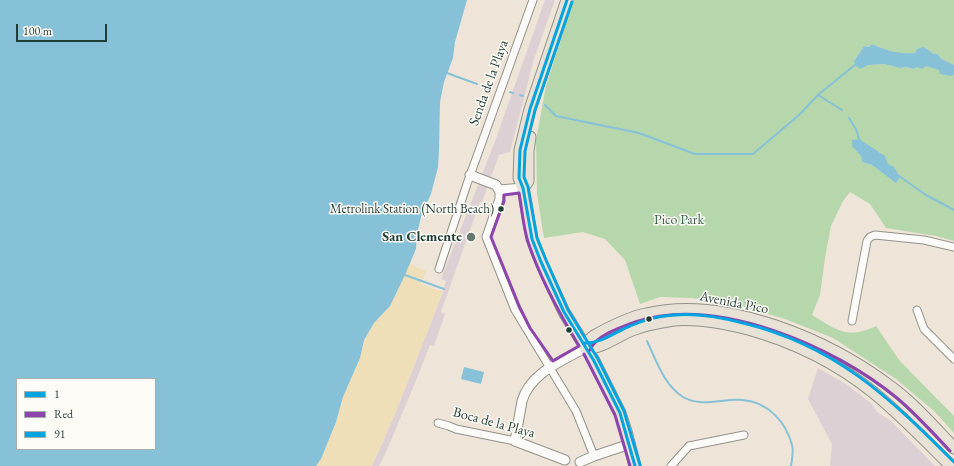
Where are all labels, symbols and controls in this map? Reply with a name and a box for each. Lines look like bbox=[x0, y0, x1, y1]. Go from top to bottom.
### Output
scale bar bbox=[18, 16, 109, 42]
text: 100 m bbox=[23, 23, 52, 39]
street label: Senda de la Playa bbox=[466, 38, 512, 128]
place label: Metrolink Station (North Beach) bbox=[330, 201, 494, 217]
marker: Metrolink Station (North Beach) bbox=[496, 204, 506, 214]
park label: Pico Park bbox=[654, 212, 704, 228]
place label: San Clemente bbox=[382, 229, 462, 245]
marker: San Clemente bbox=[465, 231, 477, 243]
street label: Avenida Pico bbox=[698, 288, 770, 318]
unlabelled marker bbox=[644, 314, 654, 324]
unlabelled marker bbox=[564, 325, 574, 335]
legend bbox=[16, 378, 156, 450]
text: 1 bbox=[54, 386, 60, 402]
street label: Boca de la Playa bbox=[451, 404, 537, 442]
text: Red bbox=[54, 406, 73, 422]
text: 91 bbox=[54, 426, 66, 442]

